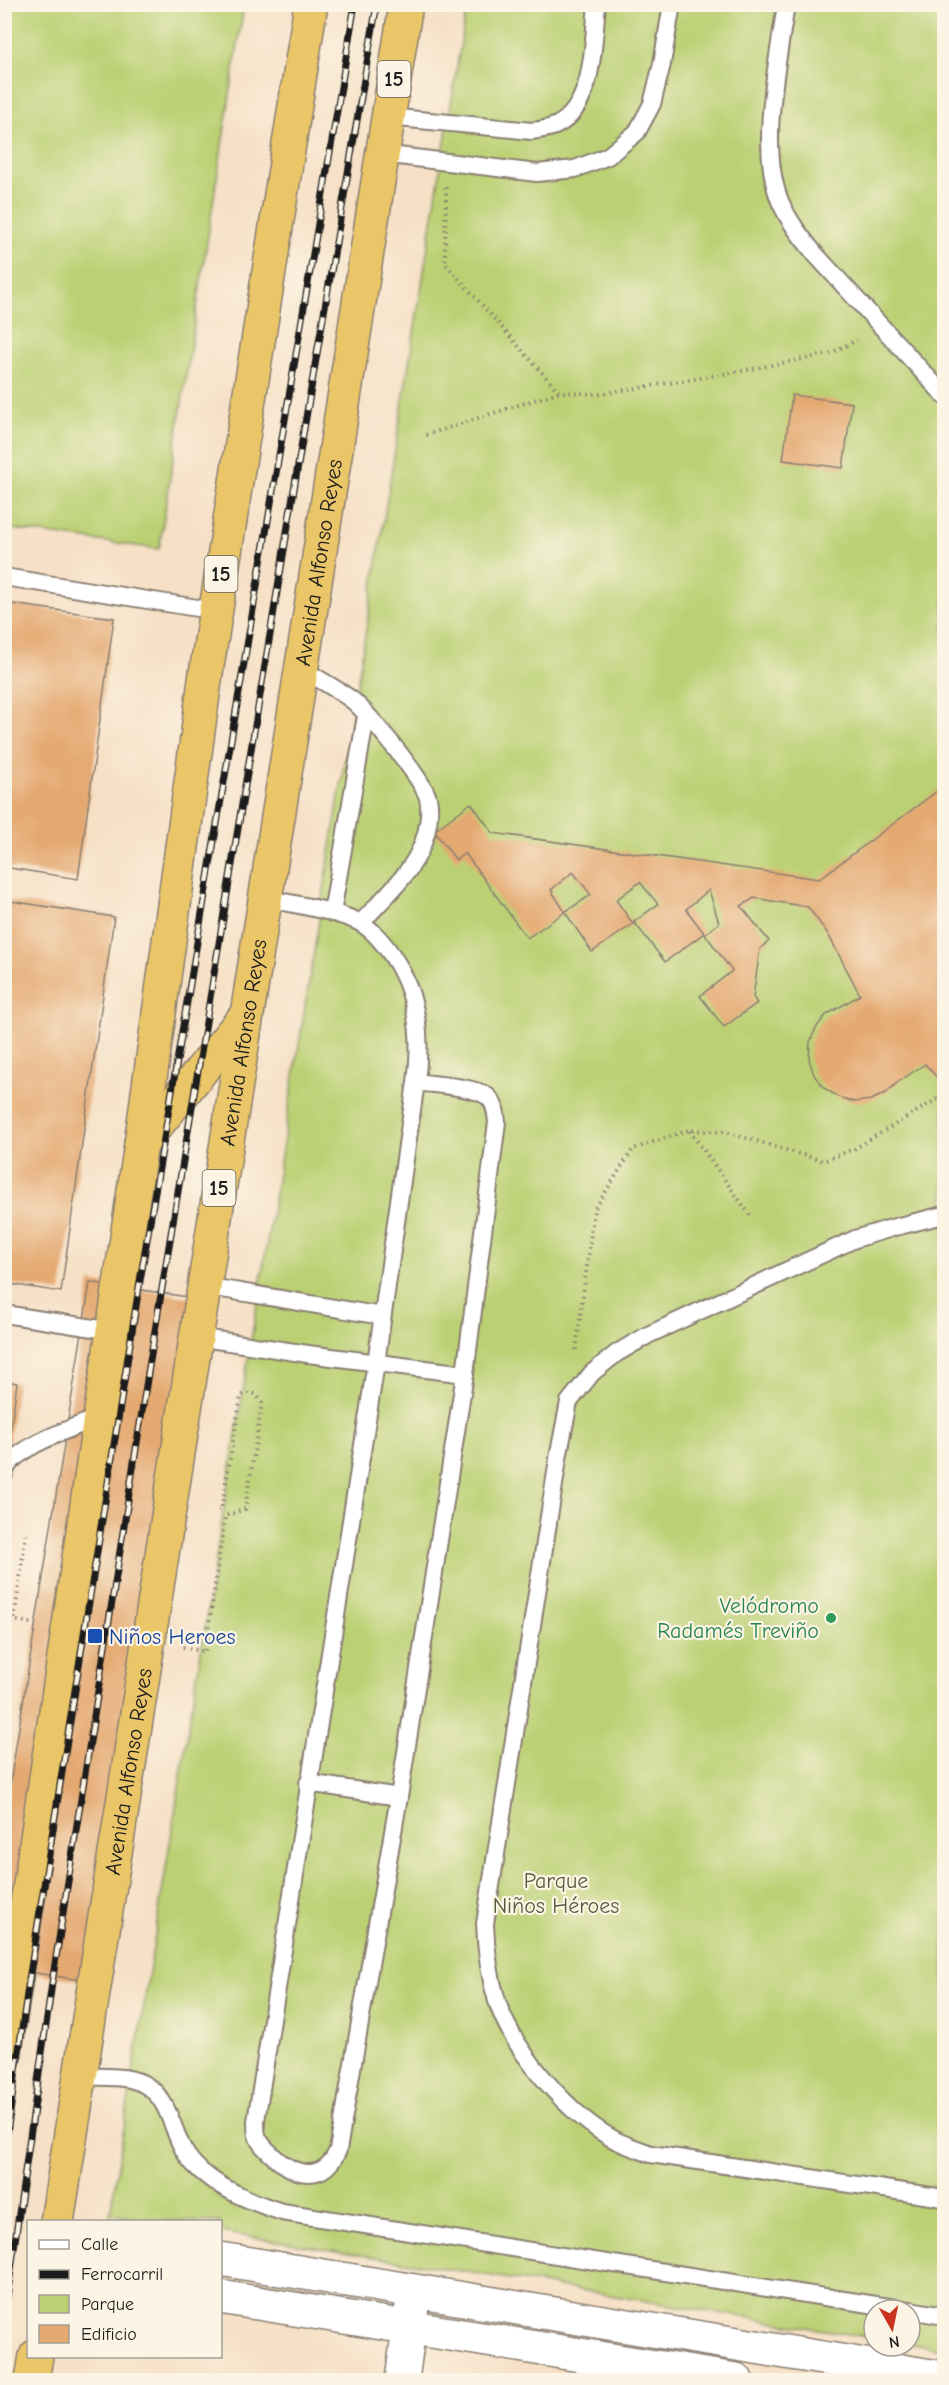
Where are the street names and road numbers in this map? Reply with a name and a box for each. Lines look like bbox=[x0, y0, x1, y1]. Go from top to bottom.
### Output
road number: 15 bbox=[378, 61, 410, 97]
street label: Avenida Alfonso Reyes bbox=[290, 457, 348, 668]
road number: 15 bbox=[204, 556, 238, 592]
street label: Avenida Alfonso Reyes bbox=[214, 937, 273, 1148]
road number: 15 bbox=[202, 1170, 236, 1206]
street label: Avenida Alfonso Reyes bbox=[100, 1666, 158, 1877]

